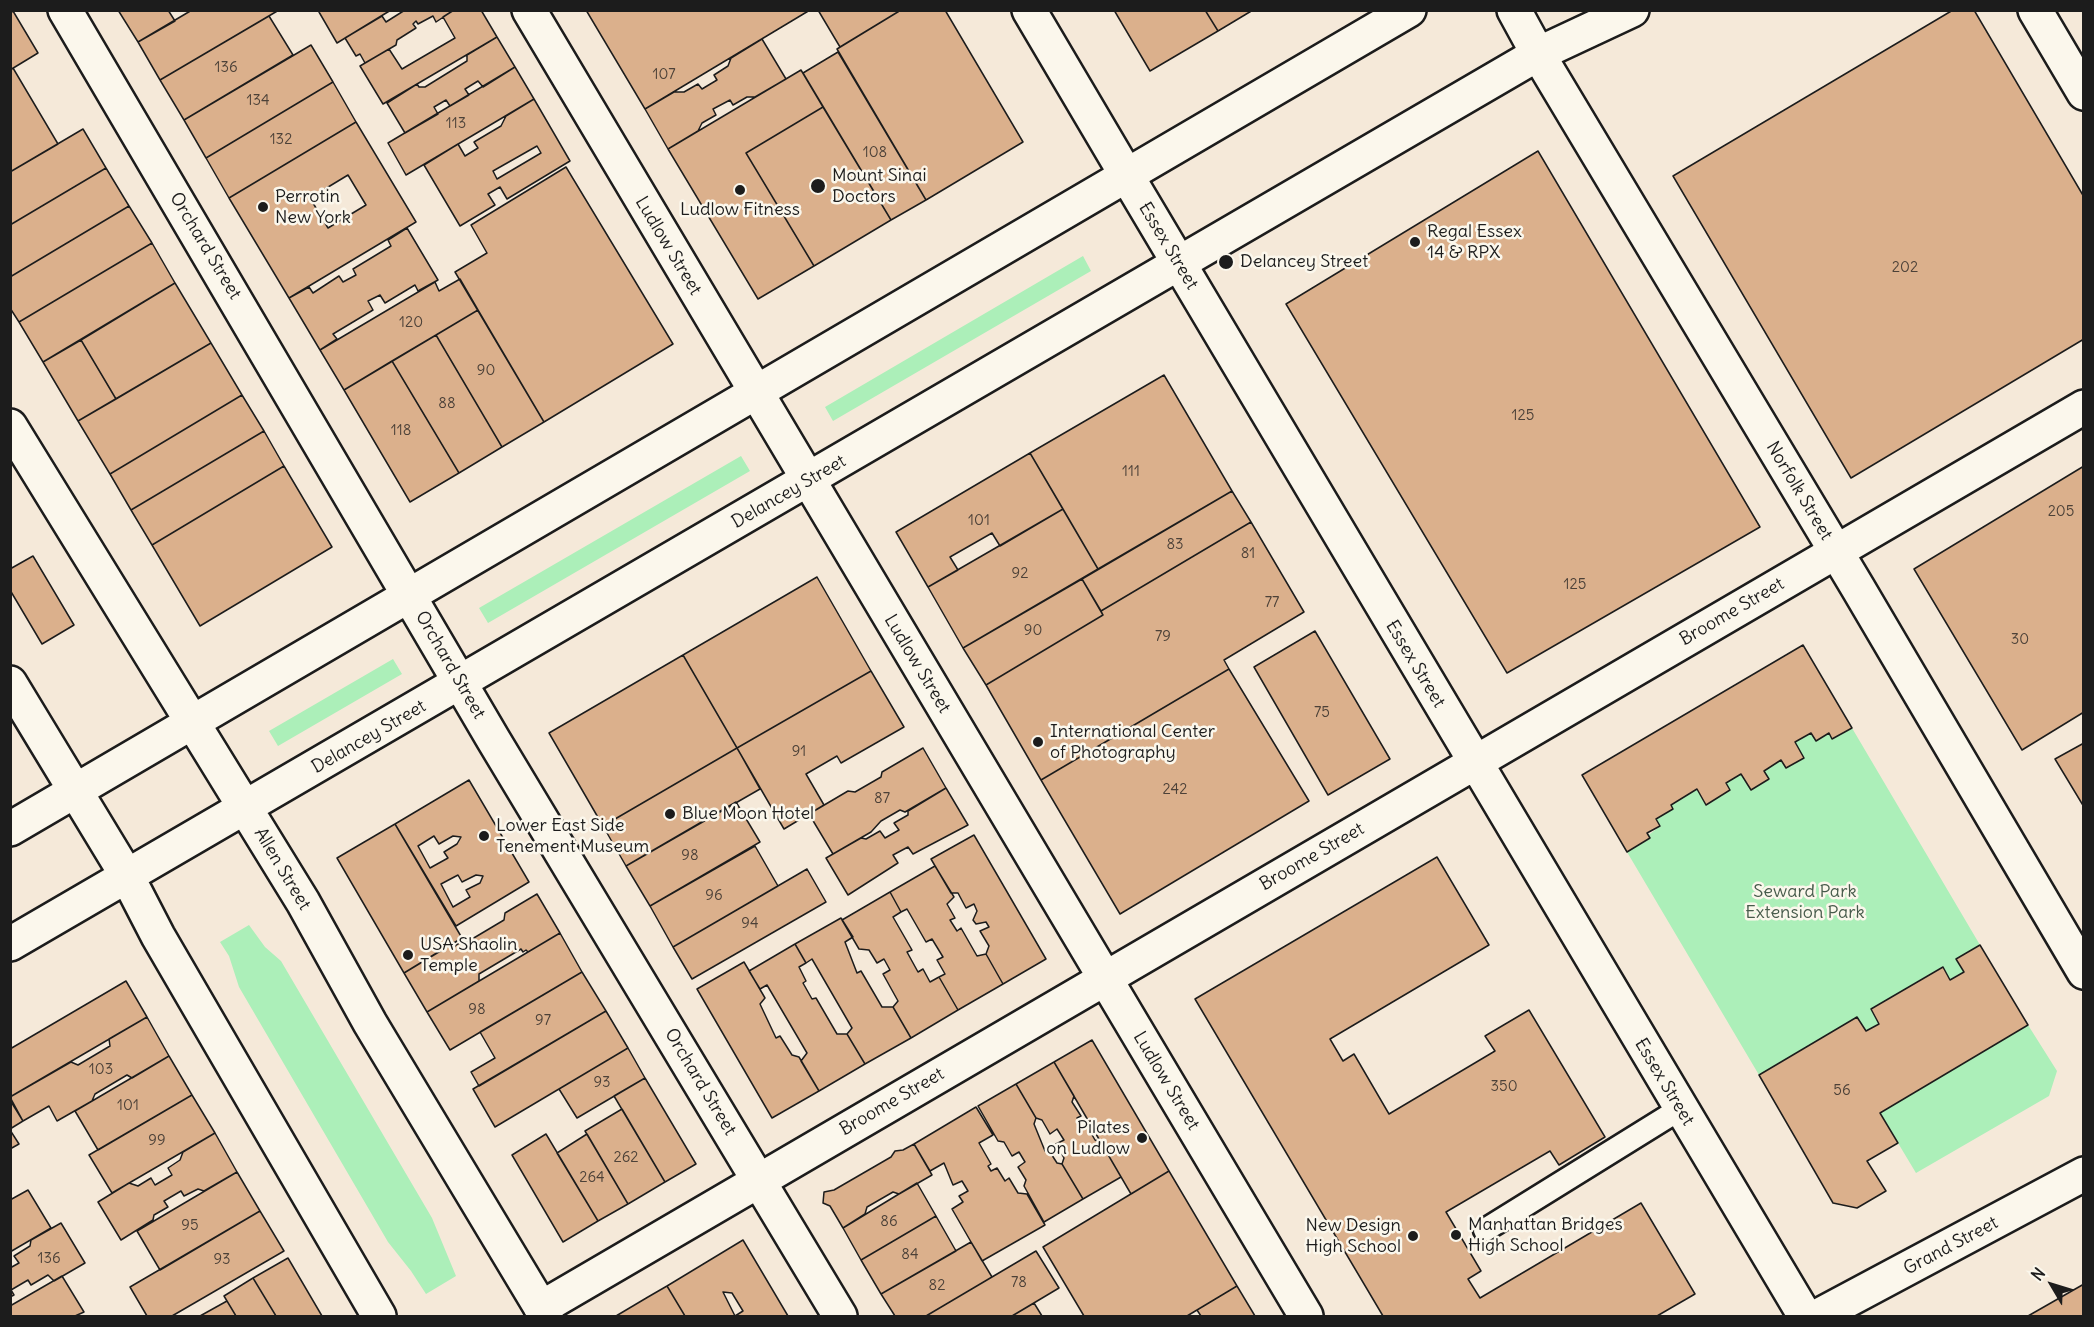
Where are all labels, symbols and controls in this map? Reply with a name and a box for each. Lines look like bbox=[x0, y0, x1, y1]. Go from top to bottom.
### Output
house number: 136 bbox=[214, 59, 238, 77]
house number: 107 bbox=[653, 66, 675, 84]
house number: 134 bbox=[246, 92, 270, 110]
house number: 113 bbox=[446, 115, 466, 133]
house number: 132 bbox=[270, 131, 292, 149]
house number: 108 bbox=[863, 144, 887, 162]
place label: Mount Sinai Doctors bbox=[832, 165, 926, 207]
marker: Mount Sinai Doctors bbox=[809, 177, 827, 195]
marker: Ludlow Fitness bbox=[733, 183, 747, 197]
place label: Perrotin New York bbox=[275, 186, 351, 228]
street label: Orchard Street bbox=[165, 189, 245, 303]
street label: Ludlow Street bbox=[630, 193, 706, 299]
place label: Ludlow Fitness bbox=[680, 199, 800, 221]
street label: Essex Street bbox=[1134, 199, 1202, 293]
marker: Perrotin New York bbox=[256, 200, 270, 214]
place label: Regal Essex 14 & RPX bbox=[1427, 221, 1522, 264]
marker: Regal Essex 14 & RPX bbox=[1408, 235, 1422, 249]
place label: Delancey Street bbox=[1240, 251, 1368, 273]
marker: Delancey Street bbox=[1217, 253, 1235, 271]
house number: 202 bbox=[1892, 259, 1918, 277]
house number: 120 bbox=[399, 314, 423, 332]
house number: 90 bbox=[477, 362, 495, 380]
house number: 88 bbox=[438, 395, 456, 413]
house number: 125 bbox=[1512, 407, 1534, 425]
house number: 118 bbox=[391, 422, 411, 440]
street label: Norfolk Street bbox=[1761, 438, 1837, 544]
street label: Delancey Street bbox=[728, 451, 850, 533]
house number: 111 bbox=[1122, 463, 1140, 481]
house number: 205 bbox=[2048, 503, 2074, 521]
house number: 101 bbox=[968, 512, 990, 530]
house number: 83 bbox=[1166, 536, 1184, 554]
house number: 81 bbox=[1241, 545, 1255, 563]
house number: 92 bbox=[1012, 565, 1028, 583]
street label: Broome Street bbox=[1676, 573, 1788, 651]
house number: 125 bbox=[1564, 576, 1586, 594]
house number: 77 bbox=[1265, 594, 1279, 612]
street label: Orchard Street bbox=[410, 607, 490, 723]
street label: Ludlow Street bbox=[879, 611, 955, 717]
street label: Essex Street bbox=[1381, 617, 1449, 711]
house number: 90 bbox=[1024, 622, 1042, 640]
house number: 79 bbox=[1155, 628, 1171, 646]
house number: 30 bbox=[2011, 631, 2029, 649]
street label: Delancey Street bbox=[308, 696, 430, 778]
house number: 75 bbox=[1314, 704, 1330, 722]
place label: International Center of Photography bbox=[1050, 721, 1215, 764]
marker: International Center of Photography bbox=[1031, 735, 1045, 749]
house number: 91 bbox=[792, 743, 806, 761]
house number: 242 bbox=[1163, 781, 1187, 799]
house number: 87 bbox=[874, 790, 890, 808]
place label: Blue Moon Hotel bbox=[682, 803, 814, 825]
marker: Blue Moon Hotel bbox=[663, 807, 677, 821]
place label: Lower East Side Tenement Museum bbox=[496, 815, 649, 858]
street label: Broome Street bbox=[1256, 818, 1368, 896]
street label: Allen Street bbox=[249, 824, 315, 914]
marker: Lower East Side Tenement Museum bbox=[477, 829, 491, 843]
house number: 98 bbox=[681, 847, 699, 865]
park label: Seward Park Extension Park bbox=[1745, 881, 1865, 924]
house number: 96 bbox=[705, 887, 723, 905]
house number: 94 bbox=[741, 915, 759, 933]
place label: USA Shaolin Temple bbox=[420, 934, 517, 976]
marker: USA Shaolin Temple bbox=[401, 948, 415, 962]
house number: 98 bbox=[468, 1001, 486, 1019]
house number: 97 bbox=[535, 1012, 551, 1030]
street label: Orchard Street bbox=[660, 1025, 740, 1139]
street label: Ludlow Street bbox=[1128, 1028, 1204, 1134]
street label: Essex Street bbox=[1630, 1035, 1698, 1129]
house number: 103 bbox=[89, 1061, 113, 1079]
street label: Broome Street bbox=[836, 1063, 948, 1141]
house number: 93 bbox=[593, 1074, 611, 1092]
house number: 350 bbox=[1490, 1078, 1518, 1096]
house number: 56 bbox=[1833, 1082, 1851, 1100]
house number: 101 bbox=[117, 1097, 139, 1115]
place label: Pilates on Ludlow bbox=[1046, 1117, 1130, 1160]
marker: Pilates on Ludlow bbox=[1135, 1131, 1149, 1145]
house number: 99 bbox=[148, 1132, 166, 1150]
house number: 262 bbox=[613, 1149, 639, 1167]
house number: 264 bbox=[579, 1169, 605, 1187]
street label: Grand Street bbox=[1900, 1212, 2002, 1280]
house number: 86 bbox=[880, 1213, 898, 1231]
place label: Manhattan Bridges High School bbox=[1468, 1214, 1623, 1256]
place label: New Design High School bbox=[1305, 1215, 1401, 1258]
house number: 95 bbox=[181, 1217, 199, 1235]
marker: Manhattan Bridges High School bbox=[1449, 1228, 1463, 1242]
marker: New Design High School bbox=[1406, 1229, 1420, 1243]
house number: 84 bbox=[901, 1246, 919, 1264]
house number: 136 bbox=[37, 1250, 61, 1268]
house number: 93 bbox=[213, 1251, 231, 1269]
north arrow bbox=[2022, 1255, 2082, 1315]
text: N bbox=[2027, 1263, 2049, 1284]
house number: 78 bbox=[1011, 1274, 1027, 1292]
house number: 82 bbox=[929, 1277, 945, 1295]

